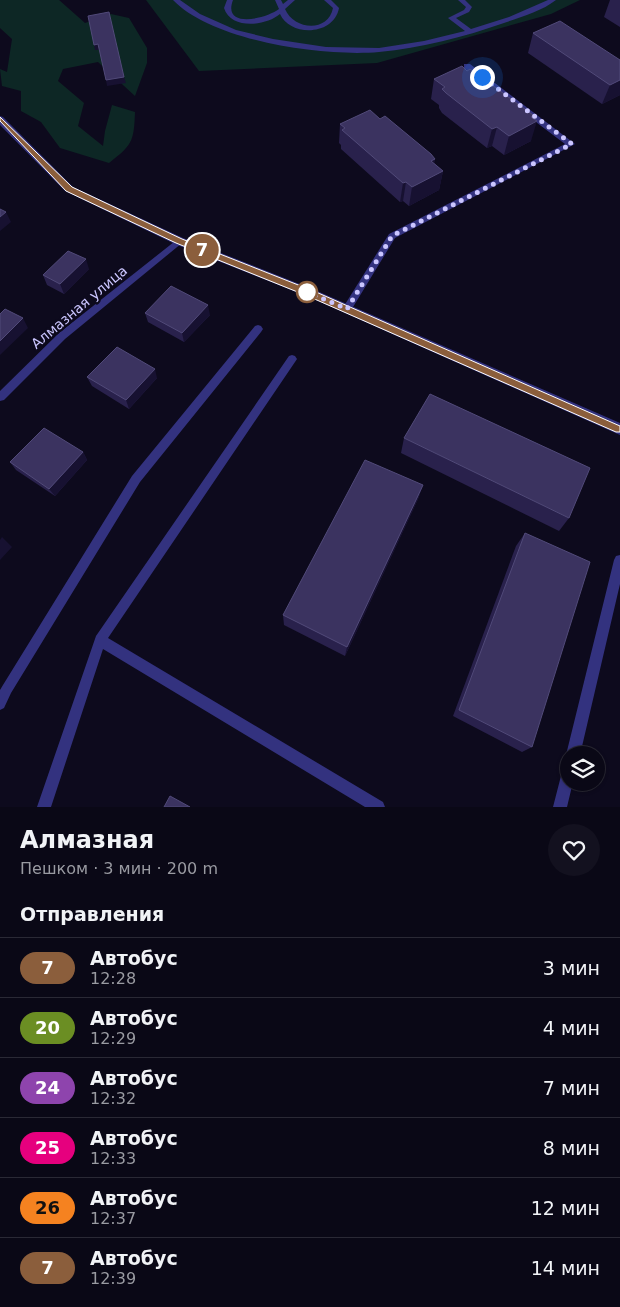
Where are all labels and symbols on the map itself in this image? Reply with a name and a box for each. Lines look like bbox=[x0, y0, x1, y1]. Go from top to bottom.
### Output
your location bbox=[470, 65, 495, 90]
line badge: 7 bbox=[186, 234, 218, 266]
street label: Алмазная улица bbox=[28, 262, 130, 352]
unlabelled marker bbox=[296, 281, 318, 303]

